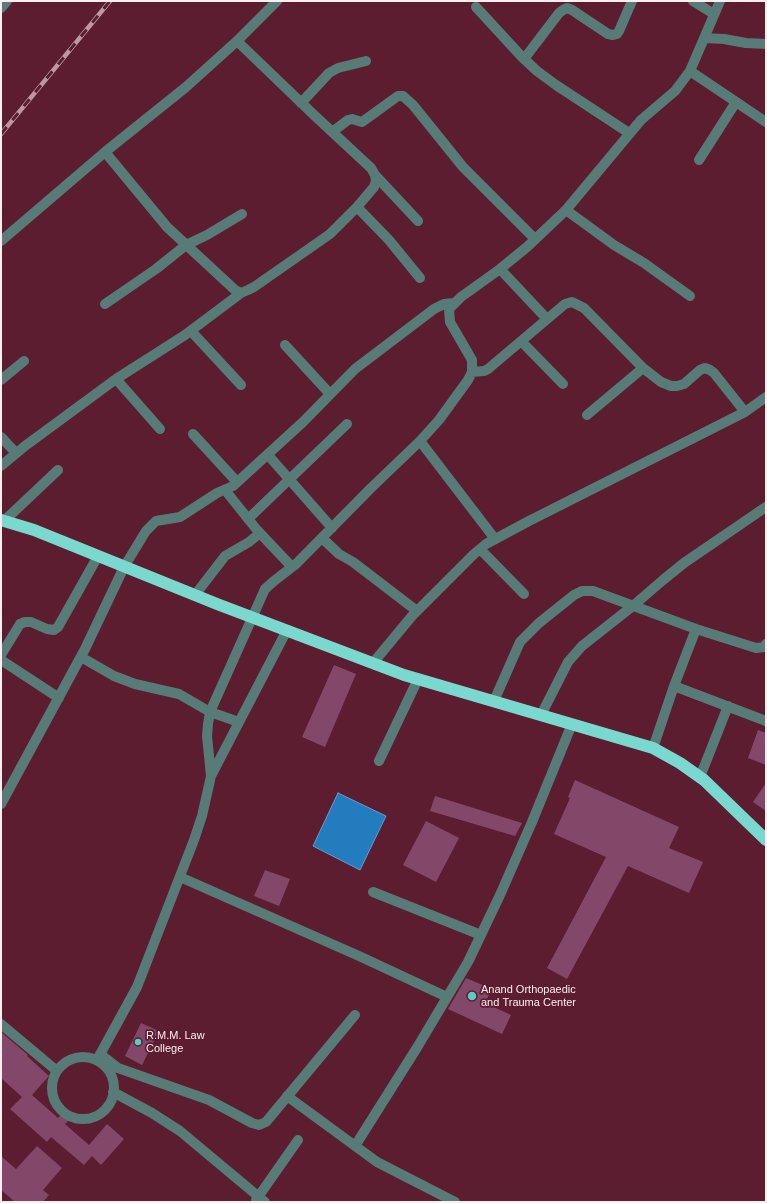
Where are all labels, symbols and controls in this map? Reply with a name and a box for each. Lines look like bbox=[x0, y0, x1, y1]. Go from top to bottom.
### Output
place label: Anand Orthopaedic and Trauma Center bbox=[481, 983, 576, 1009]
marker: Anand Orthopaedic and Trauma Center bbox=[466, 990, 478, 1002]
place label: R.M.M. Law College bbox=[146, 1029, 205, 1055]
marker: R.M.M. Law College bbox=[133, 1037, 143, 1047]

